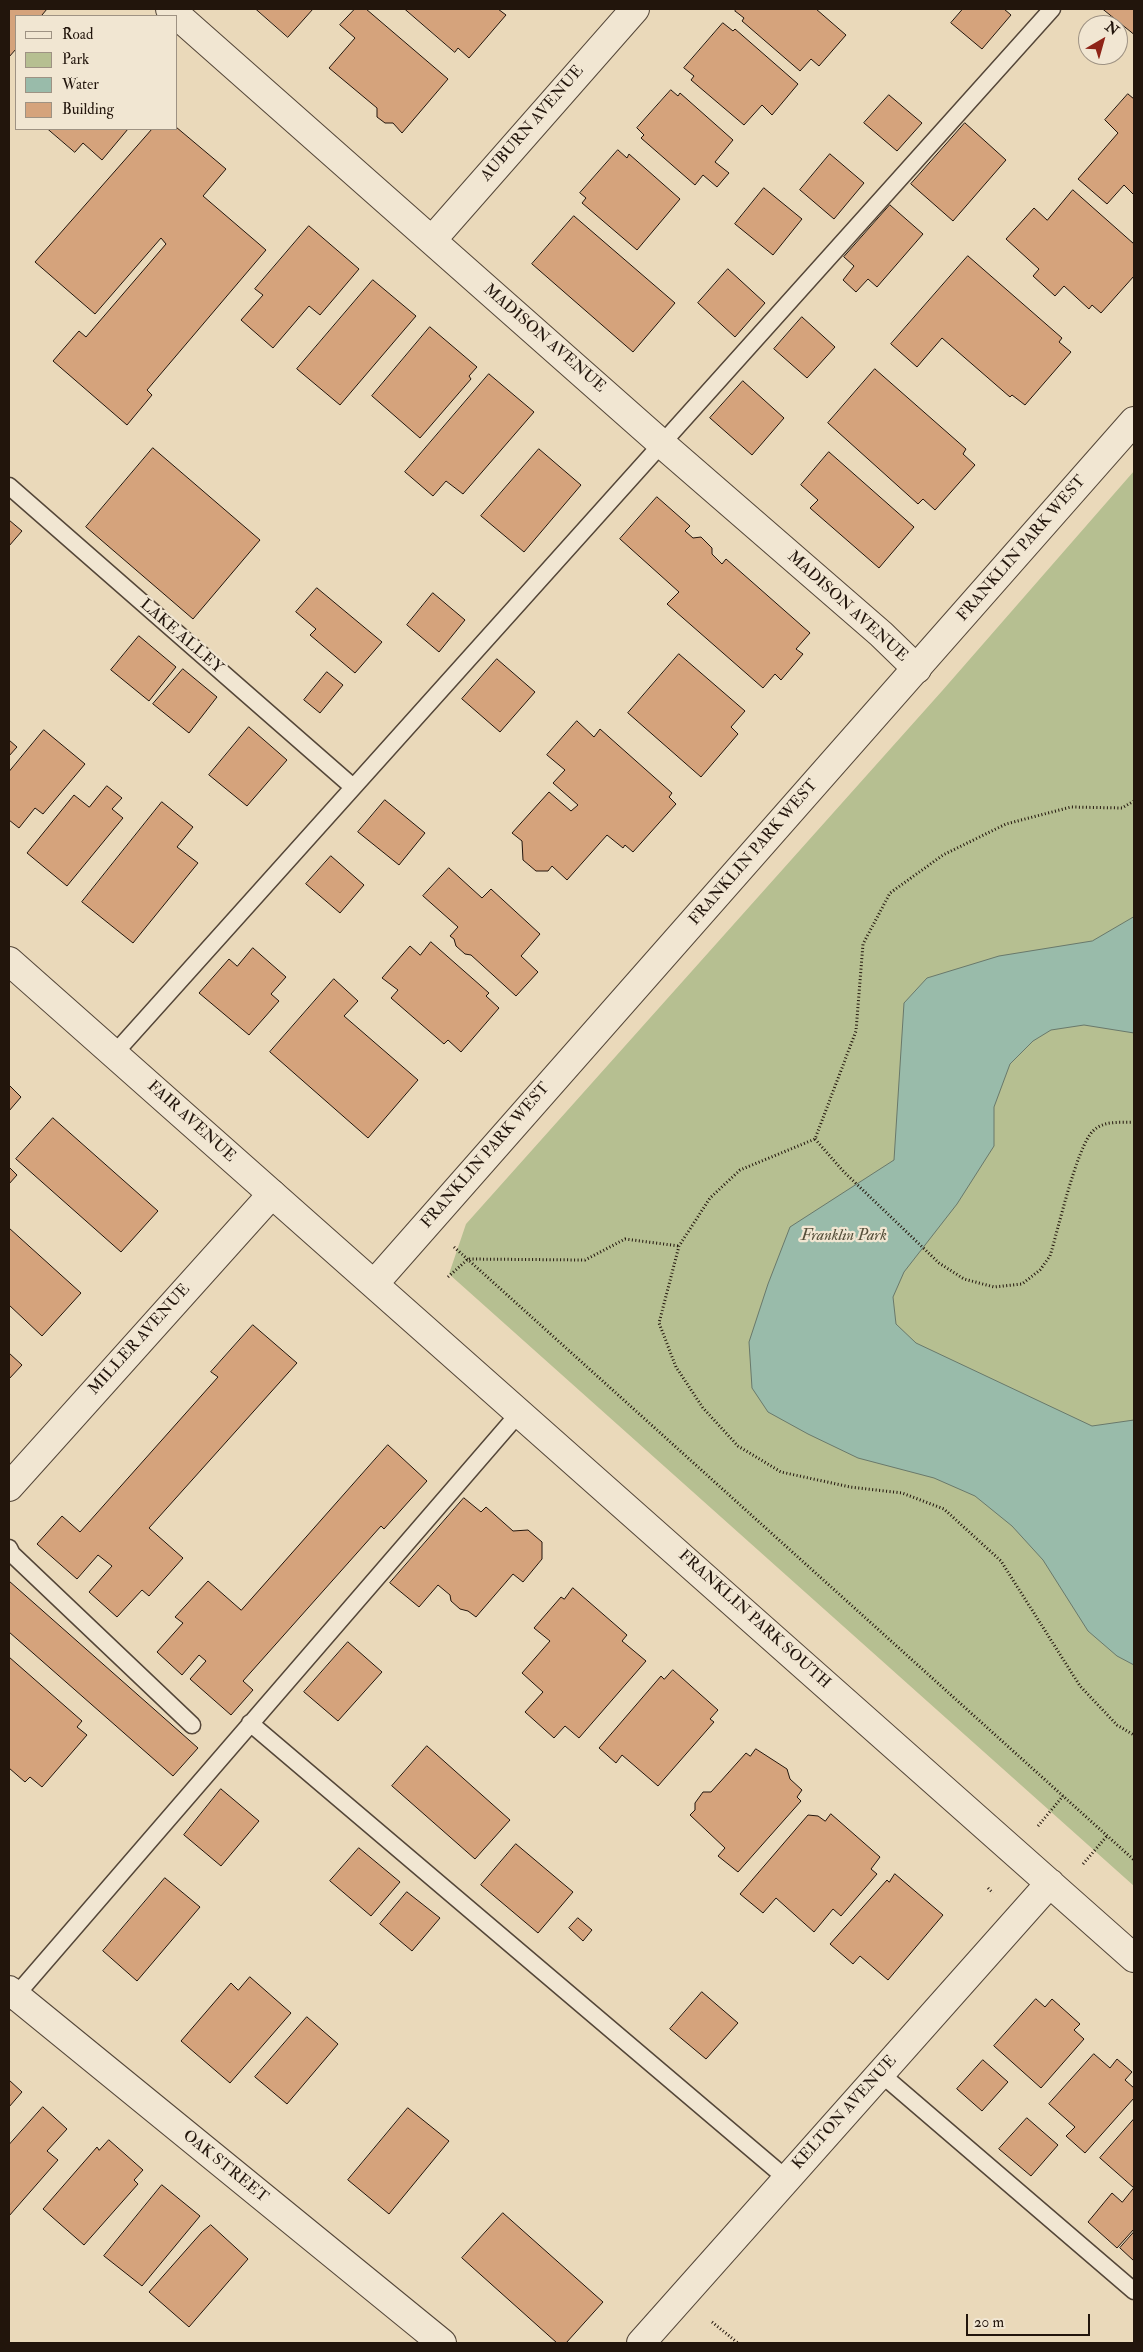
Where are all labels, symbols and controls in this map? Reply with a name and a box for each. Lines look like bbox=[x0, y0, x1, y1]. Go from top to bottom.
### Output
legend bbox=[15, 15, 178, 130]
north arrow bbox=[1078, 15, 1128, 65]
text: N bbox=[1102, 18, 1122, 39]
text: Road bbox=[62, 25, 93, 44]
text: Park bbox=[62, 50, 89, 69]
street label: AUBURN AVENUE bbox=[477, 62, 589, 186]
text: Water bbox=[62, 75, 99, 94]
text: Building bbox=[62, 100, 114, 119]
street label: MADISON AVENUE bbox=[479, 281, 609, 397]
street label: FRANKLIN PARK WEST bbox=[954, 472, 1090, 626]
street label: MADISON AVENUE bbox=[783, 548, 911, 666]
street label: LAKE ALLEY bbox=[135, 596, 227, 678]
street label: FRANKLIN PARK WEST bbox=[686, 776, 822, 930]
street label: FAIR AVENUE bbox=[143, 1077, 239, 1167]
street label: FRANKLIN PARK WEST bbox=[418, 1079, 554, 1233]
park label: Franklin Park bbox=[801, 1227, 887, 1247]
street label: MILLER AVENUE bbox=[85, 1281, 195, 1399]
street label: FRANKLIN PARK SOUTH bbox=[674, 1547, 834, 1693]
street label: KELTON AVENUE bbox=[789, 2052, 901, 2174]
street label: OAK STREET bbox=[178, 2127, 272, 2207]
scale bar bbox=[968, 2304, 1092, 2336]
text: 20 m bbox=[974, 2313, 1004, 2332]

